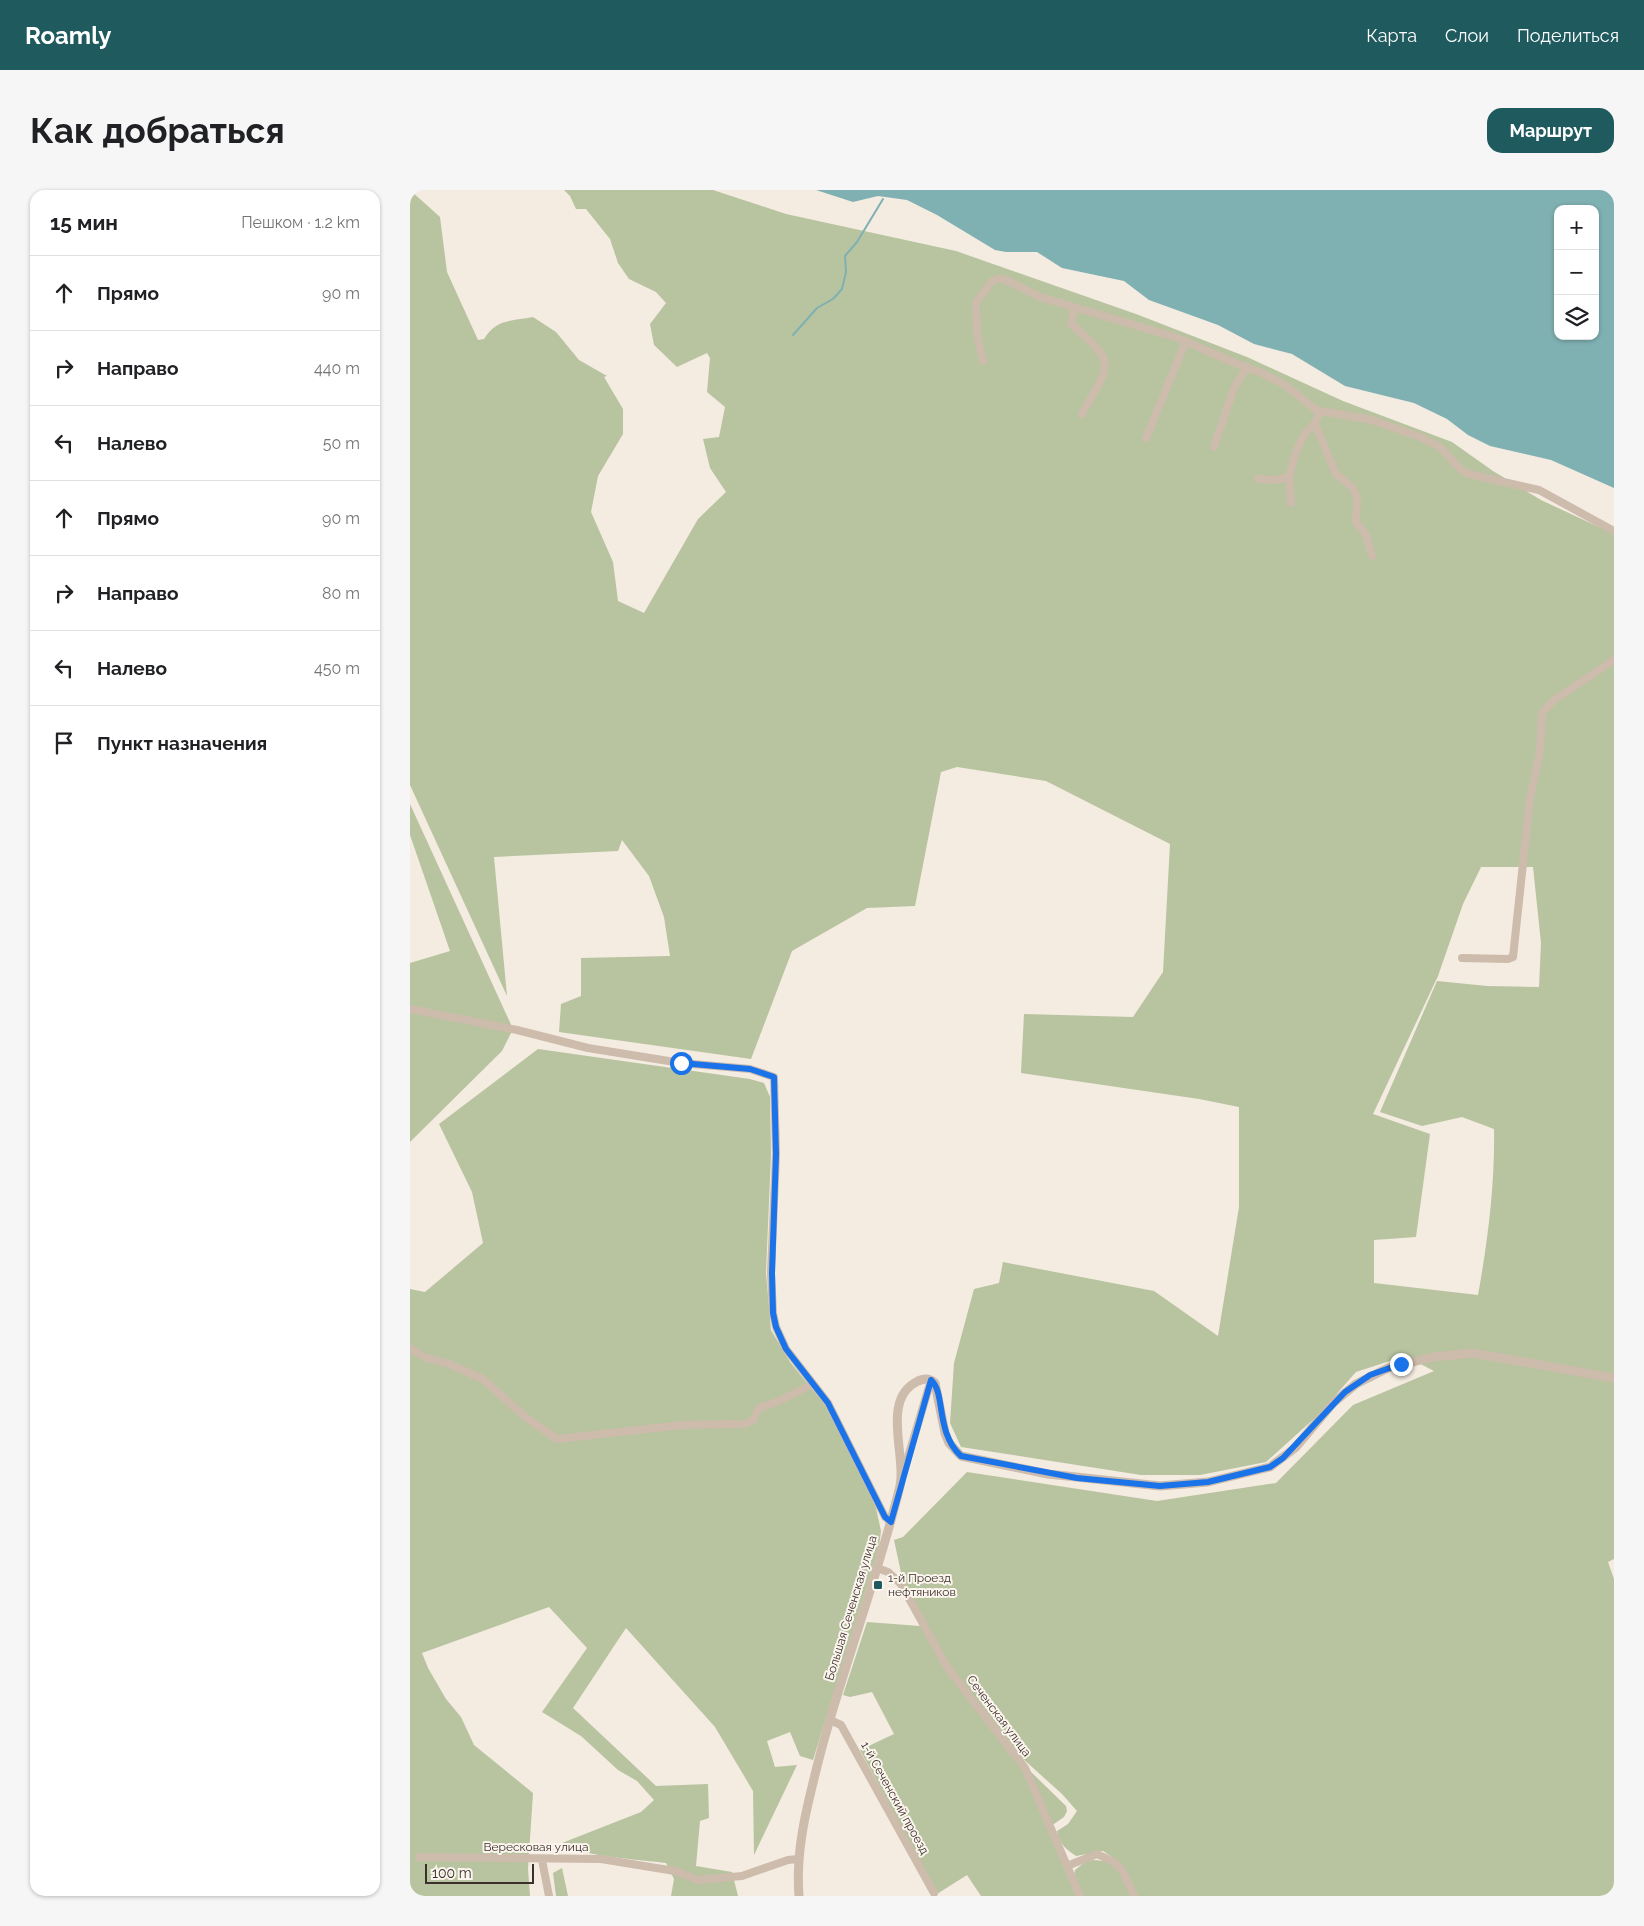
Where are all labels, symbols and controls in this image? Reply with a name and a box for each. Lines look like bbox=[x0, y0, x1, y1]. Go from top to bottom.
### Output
text: Roamly bbox=[25, 21, 111, 50]
text: Карта bbox=[1366, 25, 1417, 46]
text: Слои bbox=[1445, 25, 1489, 46]
text: Поделиться bbox=[1517, 25, 1619, 46]
button: Маршрут bbox=[1487, 108, 1614, 153]
text: Как добраться bbox=[30, 110, 285, 151]
map controls bbox=[1554, 205, 1599, 340]
button: + bbox=[1554, 205, 1599, 250]
text: 15 мин bbox=[50, 210, 118, 235]
text: Пешком · 1.2 km bbox=[241, 213, 360, 232]
button: − bbox=[1554, 250, 1599, 295]
icon: ahead bbox=[50, 279, 78, 307]
text: Прямо bbox=[97, 282, 159, 304]
text: 90 m bbox=[322, 284, 360, 303]
button: layers bbox=[1554, 295, 1599, 340]
icon: right bbox=[50, 354, 78, 382]
text: Направо bbox=[97, 357, 178, 379]
text: 440 m bbox=[314, 359, 360, 378]
icon: left bbox=[50, 429, 78, 457]
text: Налево bbox=[97, 432, 167, 454]
text: 50 m bbox=[323, 434, 360, 453]
icon: ahead bbox=[50, 504, 78, 532]
text: Прямо bbox=[97, 507, 159, 529]
text: 90 m bbox=[322, 509, 360, 528]
icon: right bbox=[50, 579, 78, 607]
text: Направо bbox=[97, 582, 178, 604]
text: 80 m bbox=[322, 584, 360, 603]
icon: left bbox=[50, 654, 78, 682]
text: Налево bbox=[97, 657, 167, 679]
text: 450 m bbox=[314, 659, 360, 678]
icon: arrive bbox=[50, 729, 78, 757]
text: Пункт назначения bbox=[97, 732, 267, 754]
route start bbox=[670, 1052, 693, 1075]
route end bbox=[1390, 1353, 1413, 1376]
street label: Большая Сеченская улица bbox=[822, 1534, 880, 1682]
place label: 1-й Проезд нефтяников bbox=[888, 1571, 956, 1599]
marker: 1-й Проезд нефтяников bbox=[872, 1579, 884, 1591]
street label: Сеченская улица bbox=[964, 1673, 1034, 1759]
street label: 1-й Сеченский проезд bbox=[858, 1739, 932, 1857]
street label: Вересковая улица bbox=[484, 1840, 589, 1854]
scale bar bbox=[425, 1861, 534, 1884]
text: 100 m bbox=[432, 1865, 472, 1881]

